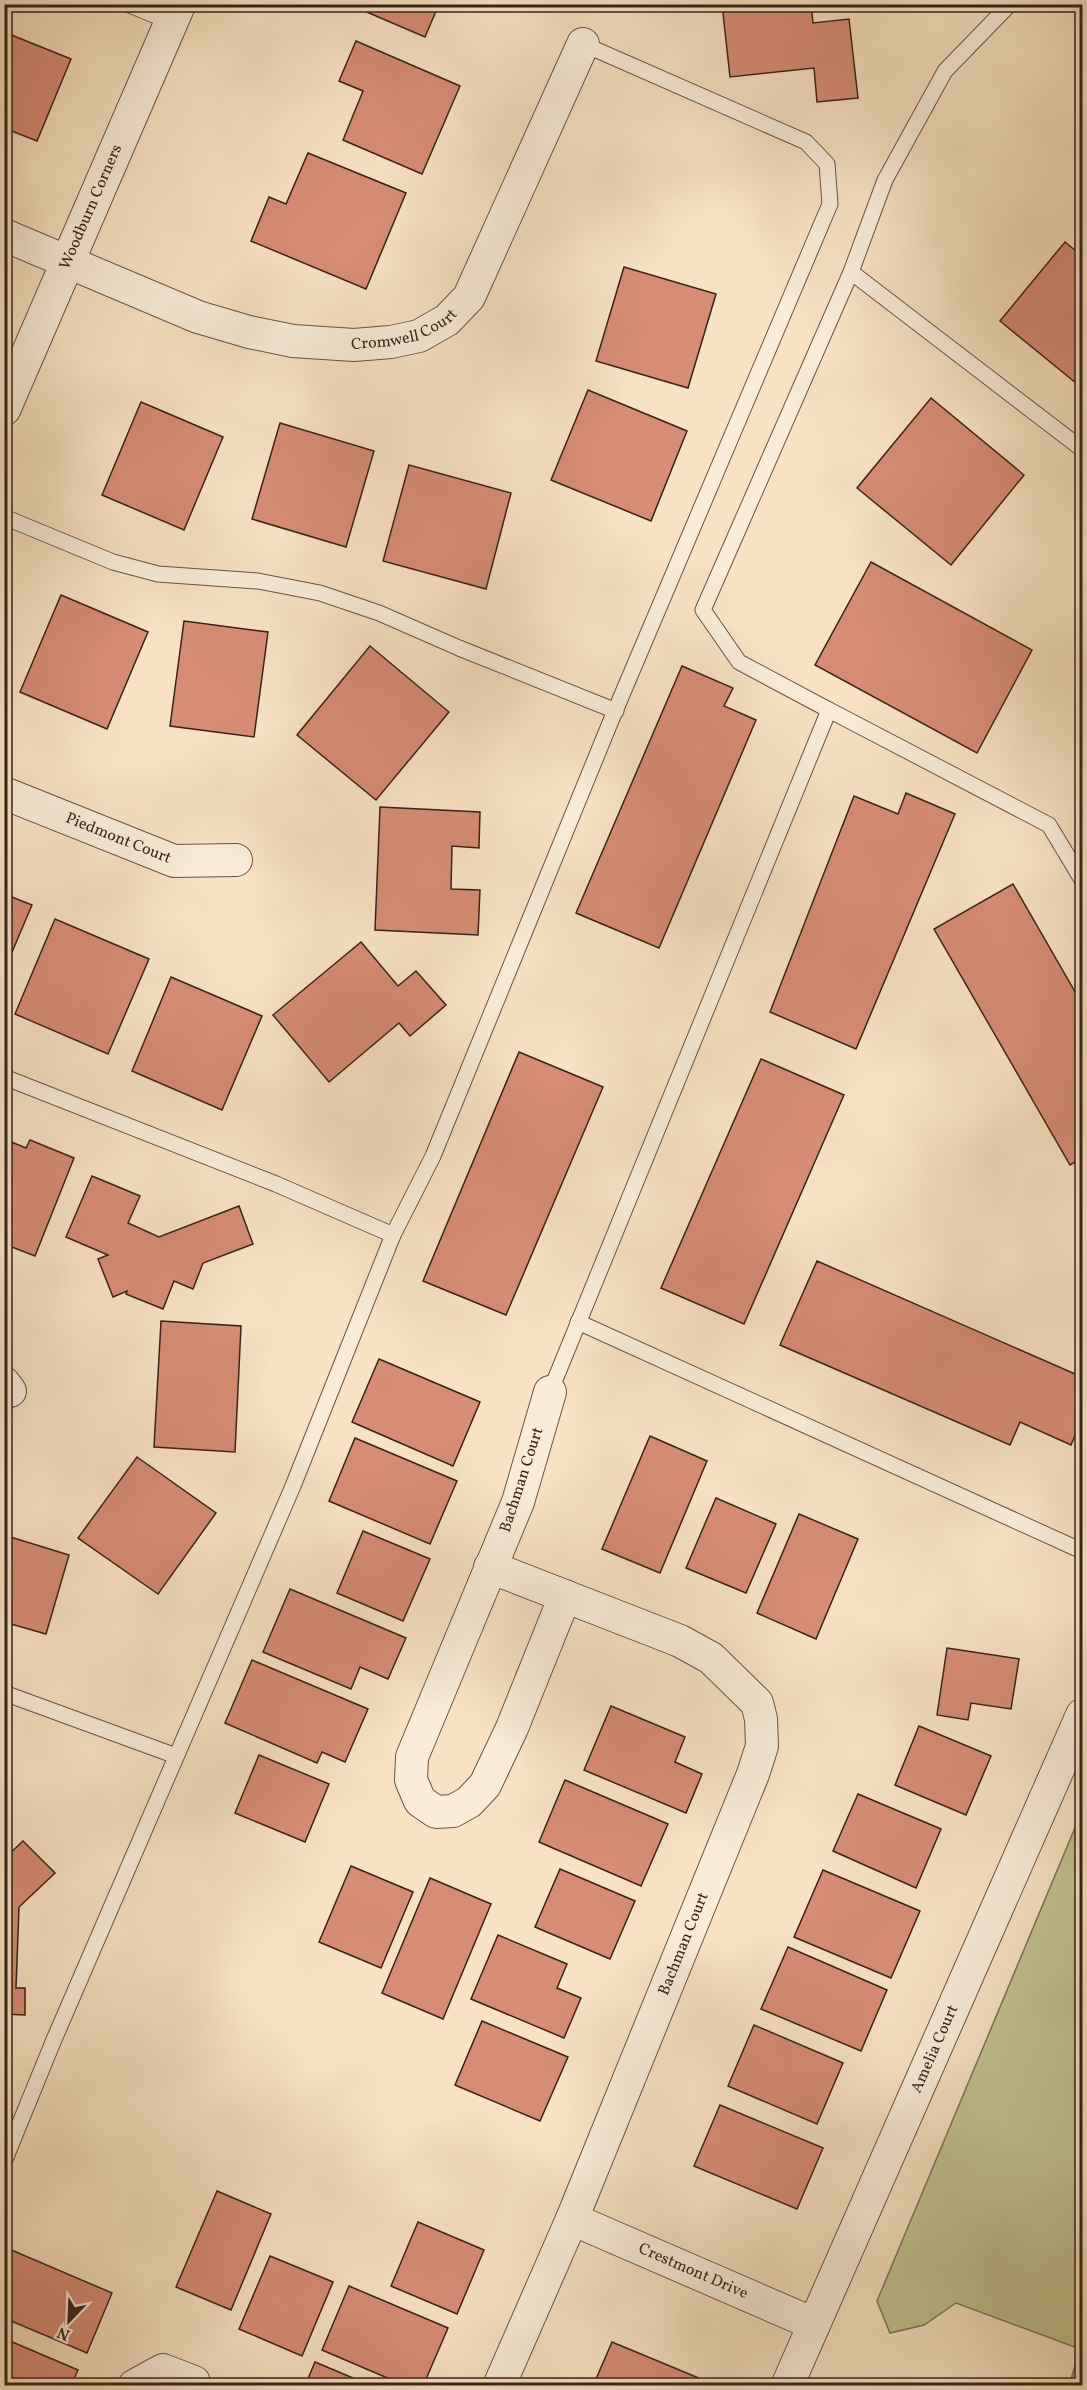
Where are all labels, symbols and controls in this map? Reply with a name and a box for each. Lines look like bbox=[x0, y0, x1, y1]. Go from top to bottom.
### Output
street label: Woodburn Corners bbox=[54, 141, 128, 273]
street label: Cromwell Court bbox=[350, 304, 463, 356]
street label: Piedmont Court bbox=[62, 808, 175, 870]
street label: Bachman Court bbox=[495, 1424, 549, 1535]
street label: Bachman Court bbox=[653, 1889, 715, 1999]
street label: Amelia Court bbox=[906, 2001, 964, 2097]
street label: Crestmont Drive bbox=[635, 2238, 751, 2305]
north arrow bbox=[39, 2291, 99, 2351]
text: N bbox=[54, 2320, 74, 2345]

